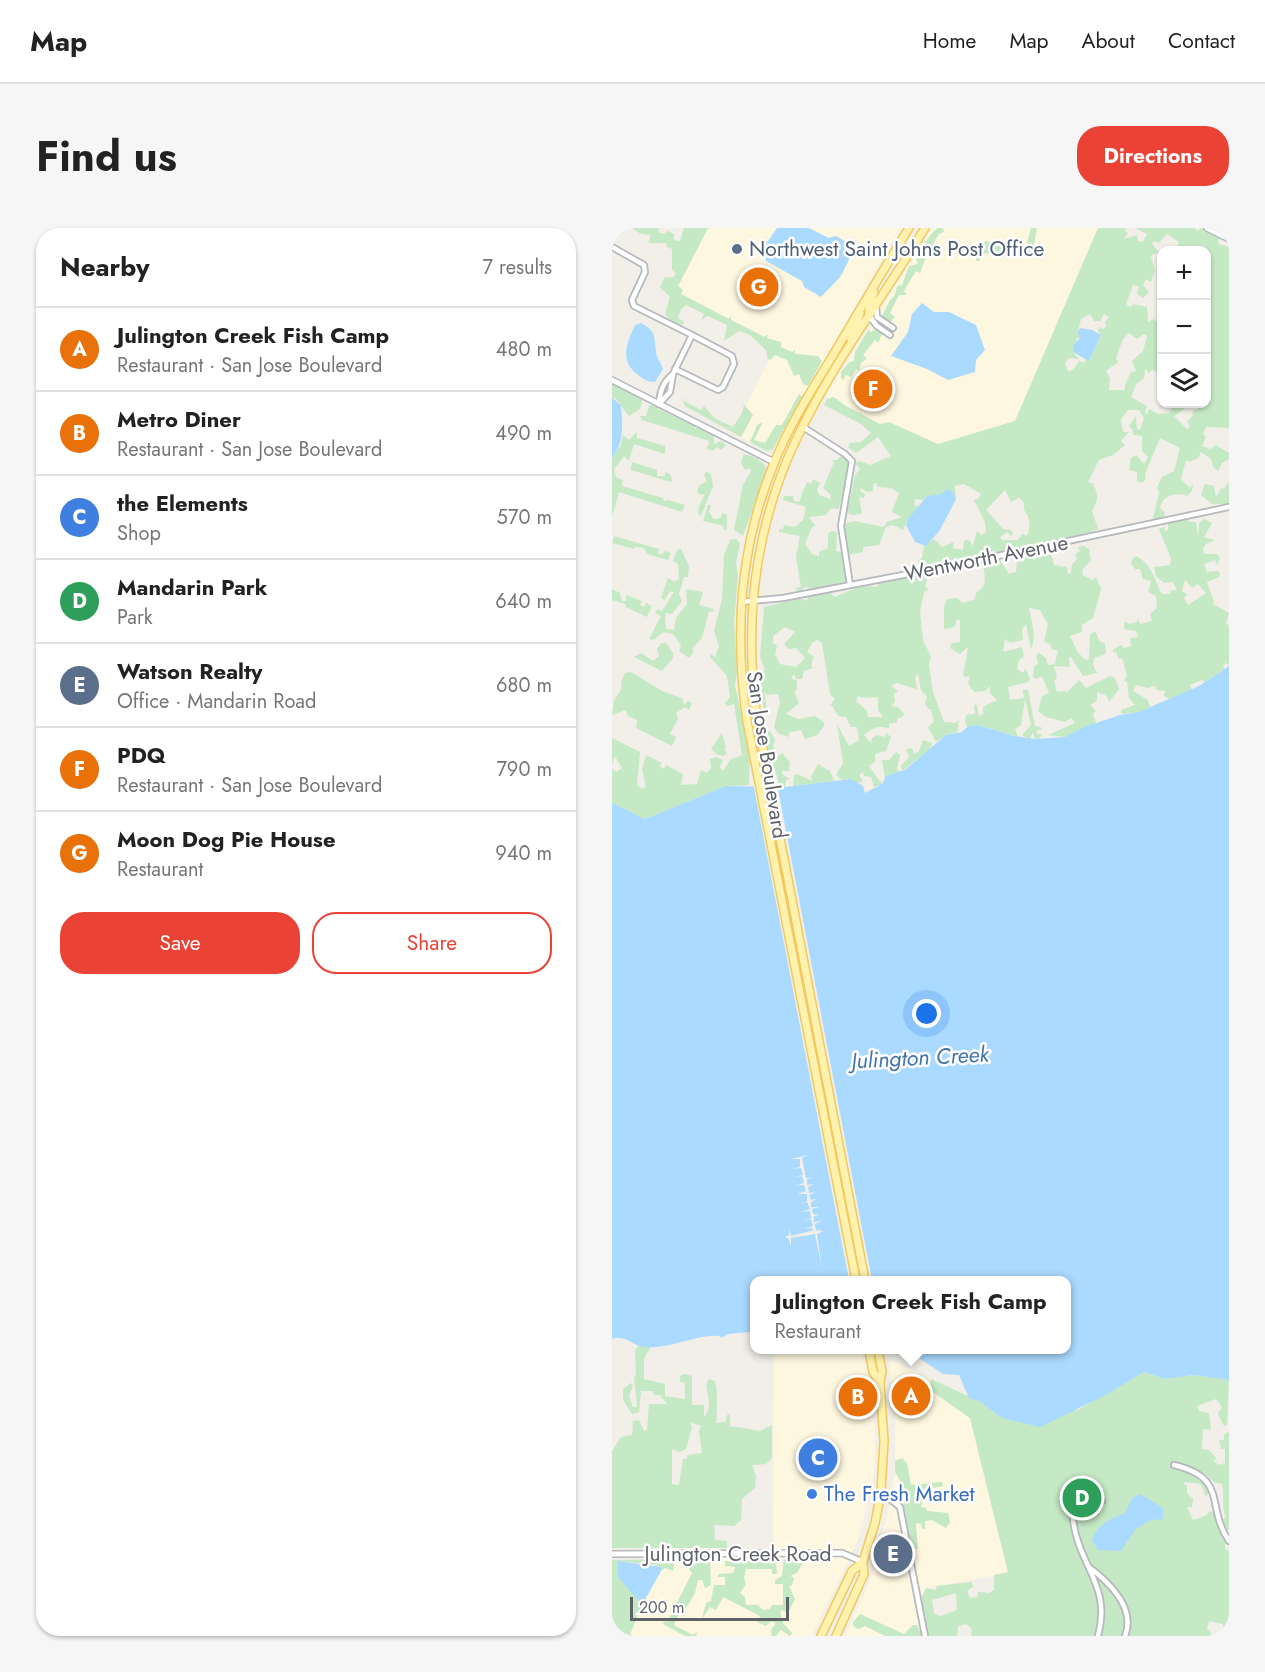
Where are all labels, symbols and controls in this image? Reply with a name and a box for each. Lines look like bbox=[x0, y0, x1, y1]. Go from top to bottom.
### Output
text: Map bbox=[30, 21, 87, 62]
text: Home bbox=[923, 26, 976, 56]
text: Map bbox=[1009, 26, 1049, 56]
text: About bbox=[1082, 26, 1135, 56]
text: Contact bbox=[1168, 26, 1235, 56]
text: Find us bbox=[36, 126, 177, 187]
button: Directions bbox=[1077, 126, 1229, 186]
place label: Northwest Saint Johns Post Office bbox=[749, 234, 1044, 264]
marker: Northwest Saint Johns Post Office bbox=[730, 242, 744, 256]
map controls bbox=[1157, 246, 1211, 408]
button: + bbox=[1157, 246, 1211, 300]
text: Nearby bbox=[60, 248, 149, 286]
text: 7 results bbox=[483, 253, 552, 282]
pin: G bbox=[740, 264, 778, 310]
button: − bbox=[1157, 300, 1211, 354]
text: Julington Creek Fish Camp bbox=[117, 319, 389, 351]
text: A bbox=[72, 335, 87, 364]
text: 480 m bbox=[496, 335, 552, 364]
text: Restaurant · San Jose Boulevard bbox=[117, 351, 382, 380]
button: layers bbox=[1157, 354, 1211, 408]
pin: F bbox=[854, 366, 892, 412]
text: Metro Diner bbox=[117, 403, 241, 435]
text: B bbox=[73, 419, 86, 448]
text: 490 m bbox=[495, 419, 552, 448]
text: Restaurant · San Jose Boulevard bbox=[117, 435, 382, 464]
text: the Elements bbox=[117, 487, 248, 519]
text: C bbox=[72, 503, 87, 532]
text: 570 m bbox=[497, 503, 552, 532]
text: Shop bbox=[117, 519, 161, 548]
street label: Wentworth Avenue bbox=[901, 527, 1071, 589]
text: Mandarin Park bbox=[117, 571, 268, 603]
text: D bbox=[72, 587, 87, 616]
text: 640 m bbox=[495, 587, 552, 616]
text: Park bbox=[117, 603, 153, 632]
text: Watson Realty bbox=[117, 655, 262, 687]
street label: San Jose Boulevard bbox=[739, 669, 795, 841]
text: E bbox=[73, 671, 86, 700]
text: 680 m bbox=[496, 671, 552, 700]
text: Office · Mandarin Road bbox=[117, 687, 316, 716]
text: PDQ bbox=[117, 739, 166, 771]
text: F bbox=[74, 755, 85, 784]
text: 790 m bbox=[496, 755, 552, 784]
text: Restaurant · San Jose Boulevard bbox=[117, 771, 382, 800]
text: Moon Dog Pie House bbox=[117, 823, 335, 855]
text: G bbox=[71, 839, 88, 868]
text: 940 m bbox=[495, 839, 552, 868]
text: Restaurant bbox=[117, 855, 203, 884]
button: Save bbox=[60, 912, 300, 974]
button: Share bbox=[312, 912, 552, 974]
your location bbox=[912, 999, 941, 1028]
water label: Julington Creek bbox=[846, 1037, 991, 1077]
popup bbox=[750, 1276, 1071, 1354]
text: Julington Creek Fish Camp bbox=[774, 1285, 1047, 1317]
text: Restaurant bbox=[774, 1317, 861, 1346]
pin: B bbox=[838, 1374, 878, 1420]
pin: A bbox=[892, 1374, 930, 1418]
pin: C bbox=[798, 1436, 838, 1480]
pin: D bbox=[1062, 1476, 1102, 1520]
place label: The Fresh Market bbox=[824, 1479, 975, 1509]
marker: The Fresh Market bbox=[805, 1487, 819, 1501]
pin: E bbox=[874, 1532, 912, 1576]
street label: Julington Creek Road bbox=[642, 1539, 831, 1569]
scale bar bbox=[630, 1594, 789, 1622]
text: 200 m bbox=[639, 1596, 685, 1619]

